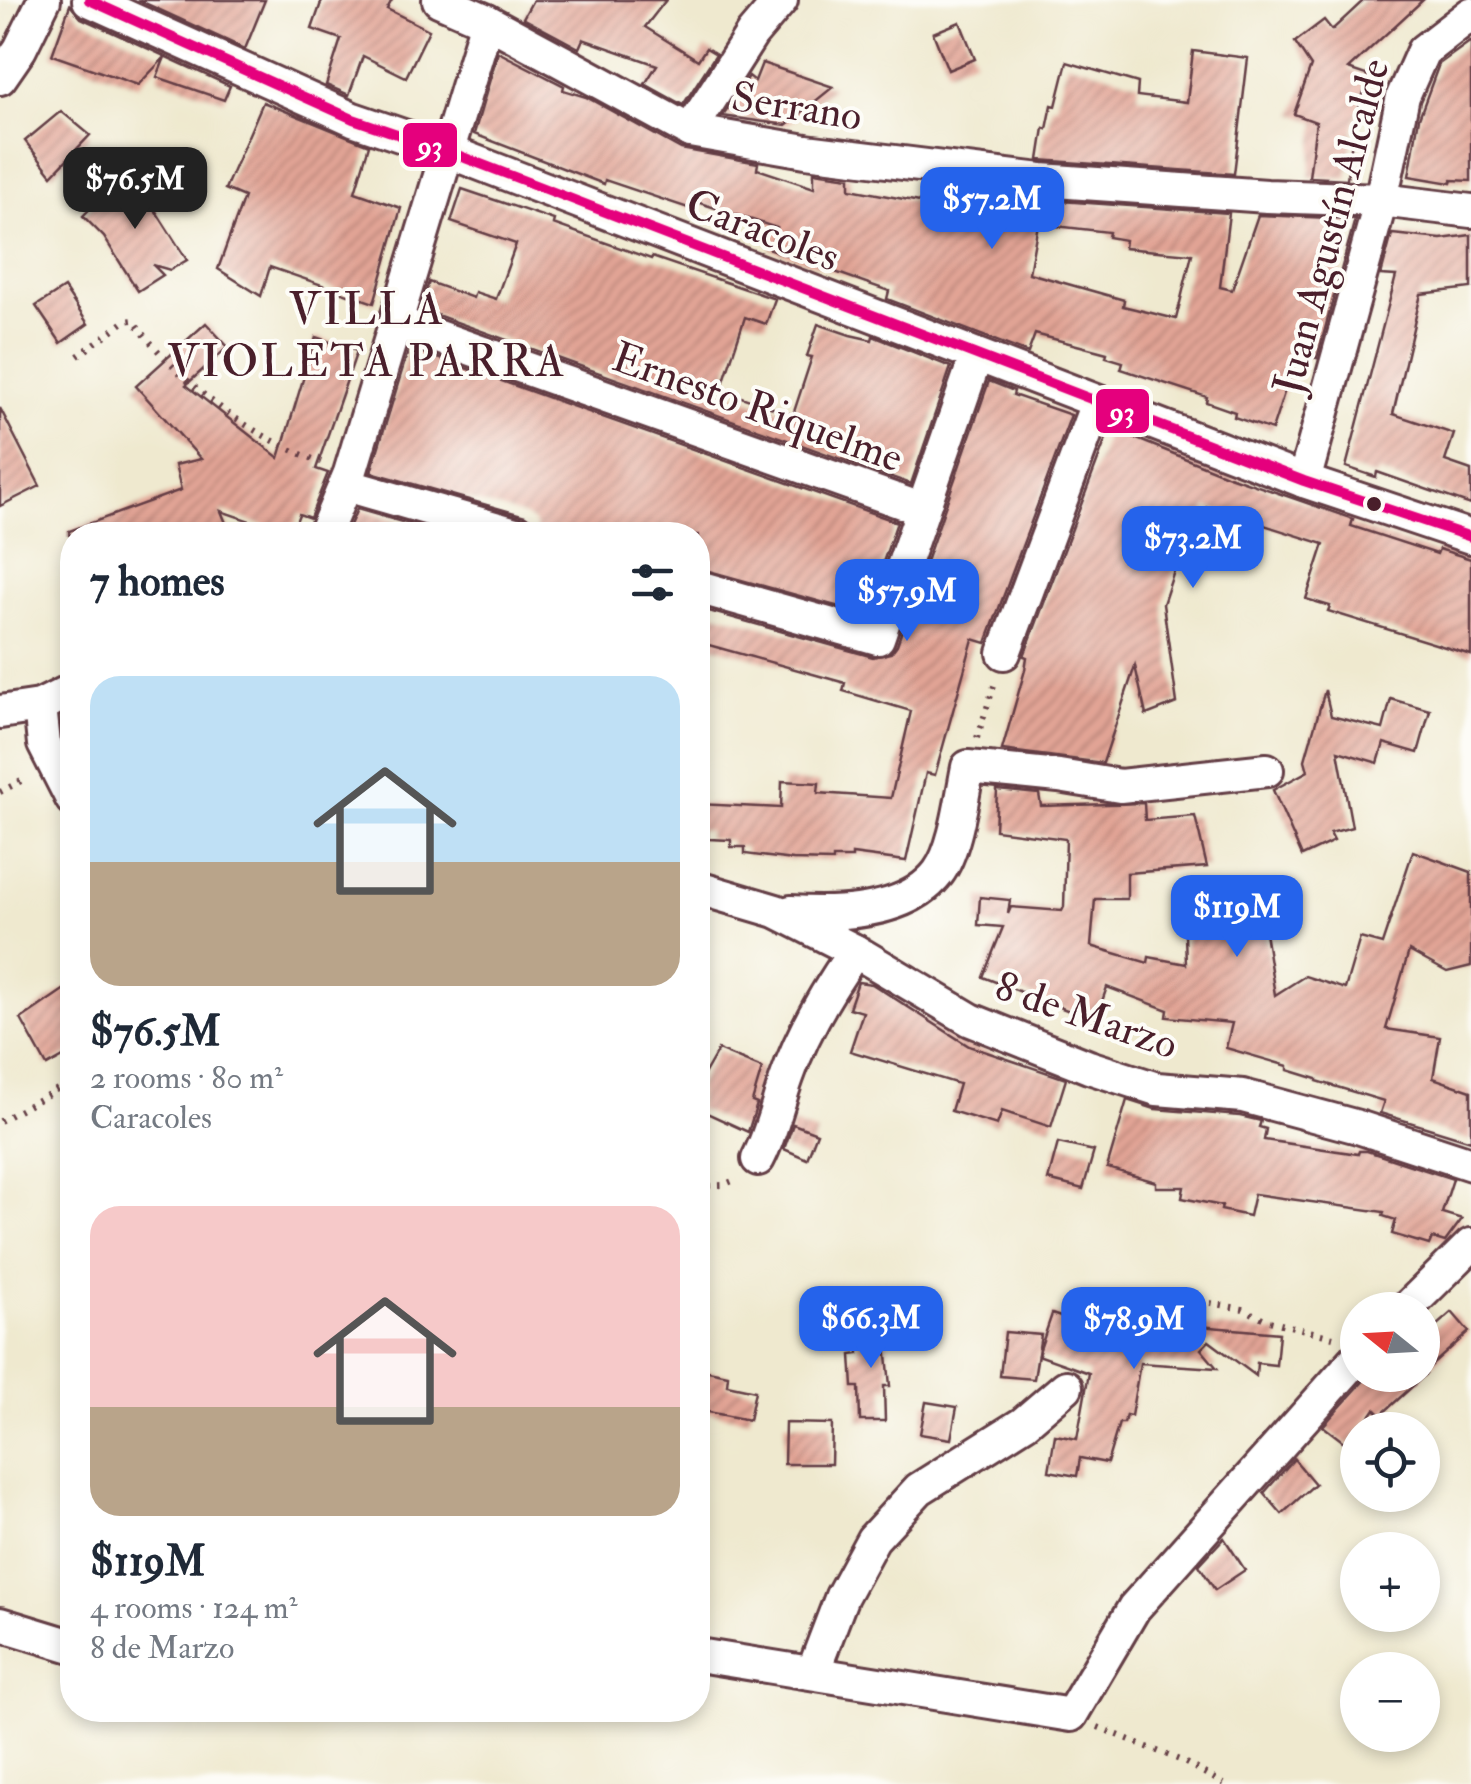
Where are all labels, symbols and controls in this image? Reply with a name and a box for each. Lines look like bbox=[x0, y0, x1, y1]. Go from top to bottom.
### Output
street label: Juan Agustín Alcalde bbox=[1262, 53, 1402, 401]
street label: Serrano bbox=[728, 71, 866, 143]
line badge: 93 bbox=[401, 121, 459, 169]
text: 93 bbox=[414, 129, 443, 164]
pin: $76.5M bbox=[54, 147, 216, 232]
text: $76.5M bbox=[85, 159, 185, 199]
pin: $57.2M bbox=[911, 167, 1073, 252]
street label: Caracoles bbox=[678, 178, 846, 284]
text: $57.2M bbox=[942, 179, 1042, 219]
district label: VILLA VIOLETA PARRA bbox=[167, 282, 567, 390]
street label: Ernesto Riquelme bbox=[605, 331, 910, 484]
line badge: 93 bbox=[1094, 387, 1151, 435]
text: 93 bbox=[1106, 395, 1135, 430]
unlabelled marker bbox=[1364, 494, 1384, 514]
pin: $73.2M bbox=[1112, 506, 1274, 591]
text: $73.2M bbox=[1144, 518, 1242, 558]
icon: filters bbox=[625, 555, 680, 610]
text: 7 homes bbox=[90, 556, 225, 608]
pin: $57.9M bbox=[826, 559, 988, 644]
text: $57.9M bbox=[857, 571, 957, 611]
icon: home bbox=[295, 741, 475, 921]
pin: $119M bbox=[1167, 875, 1307, 960]
text: $119M bbox=[1193, 887, 1281, 927]
street label: 8 de Marzo bbox=[988, 960, 1184, 1071]
text: $76.5M bbox=[90, 1006, 221, 1058]
text: 2 rooms · 80 m² bbox=[90, 1058, 283, 1098]
text: Caracoles bbox=[90, 1098, 212, 1138]
icon: home bbox=[295, 1271, 475, 1451]
pin: $66.3M bbox=[790, 1286, 952, 1371]
pin: $78.9M bbox=[1053, 1287, 1215, 1372]
north arrow bbox=[1340, 1292, 1440, 1392]
map controls bbox=[1340, 1292, 1440, 1752]
text: $66.3M bbox=[821, 1298, 921, 1338]
text: $78.9M bbox=[1083, 1299, 1185, 1339]
button: locate bbox=[1340, 1412, 1440, 1512]
button: + bbox=[1340, 1532, 1440, 1632]
text: $119M bbox=[90, 1536, 206, 1588]
text: 4 rooms · 124 m² bbox=[90, 1588, 298, 1628]
text: 8 de Marzo bbox=[90, 1628, 234, 1668]
button: − bbox=[1340, 1652, 1440, 1752]

